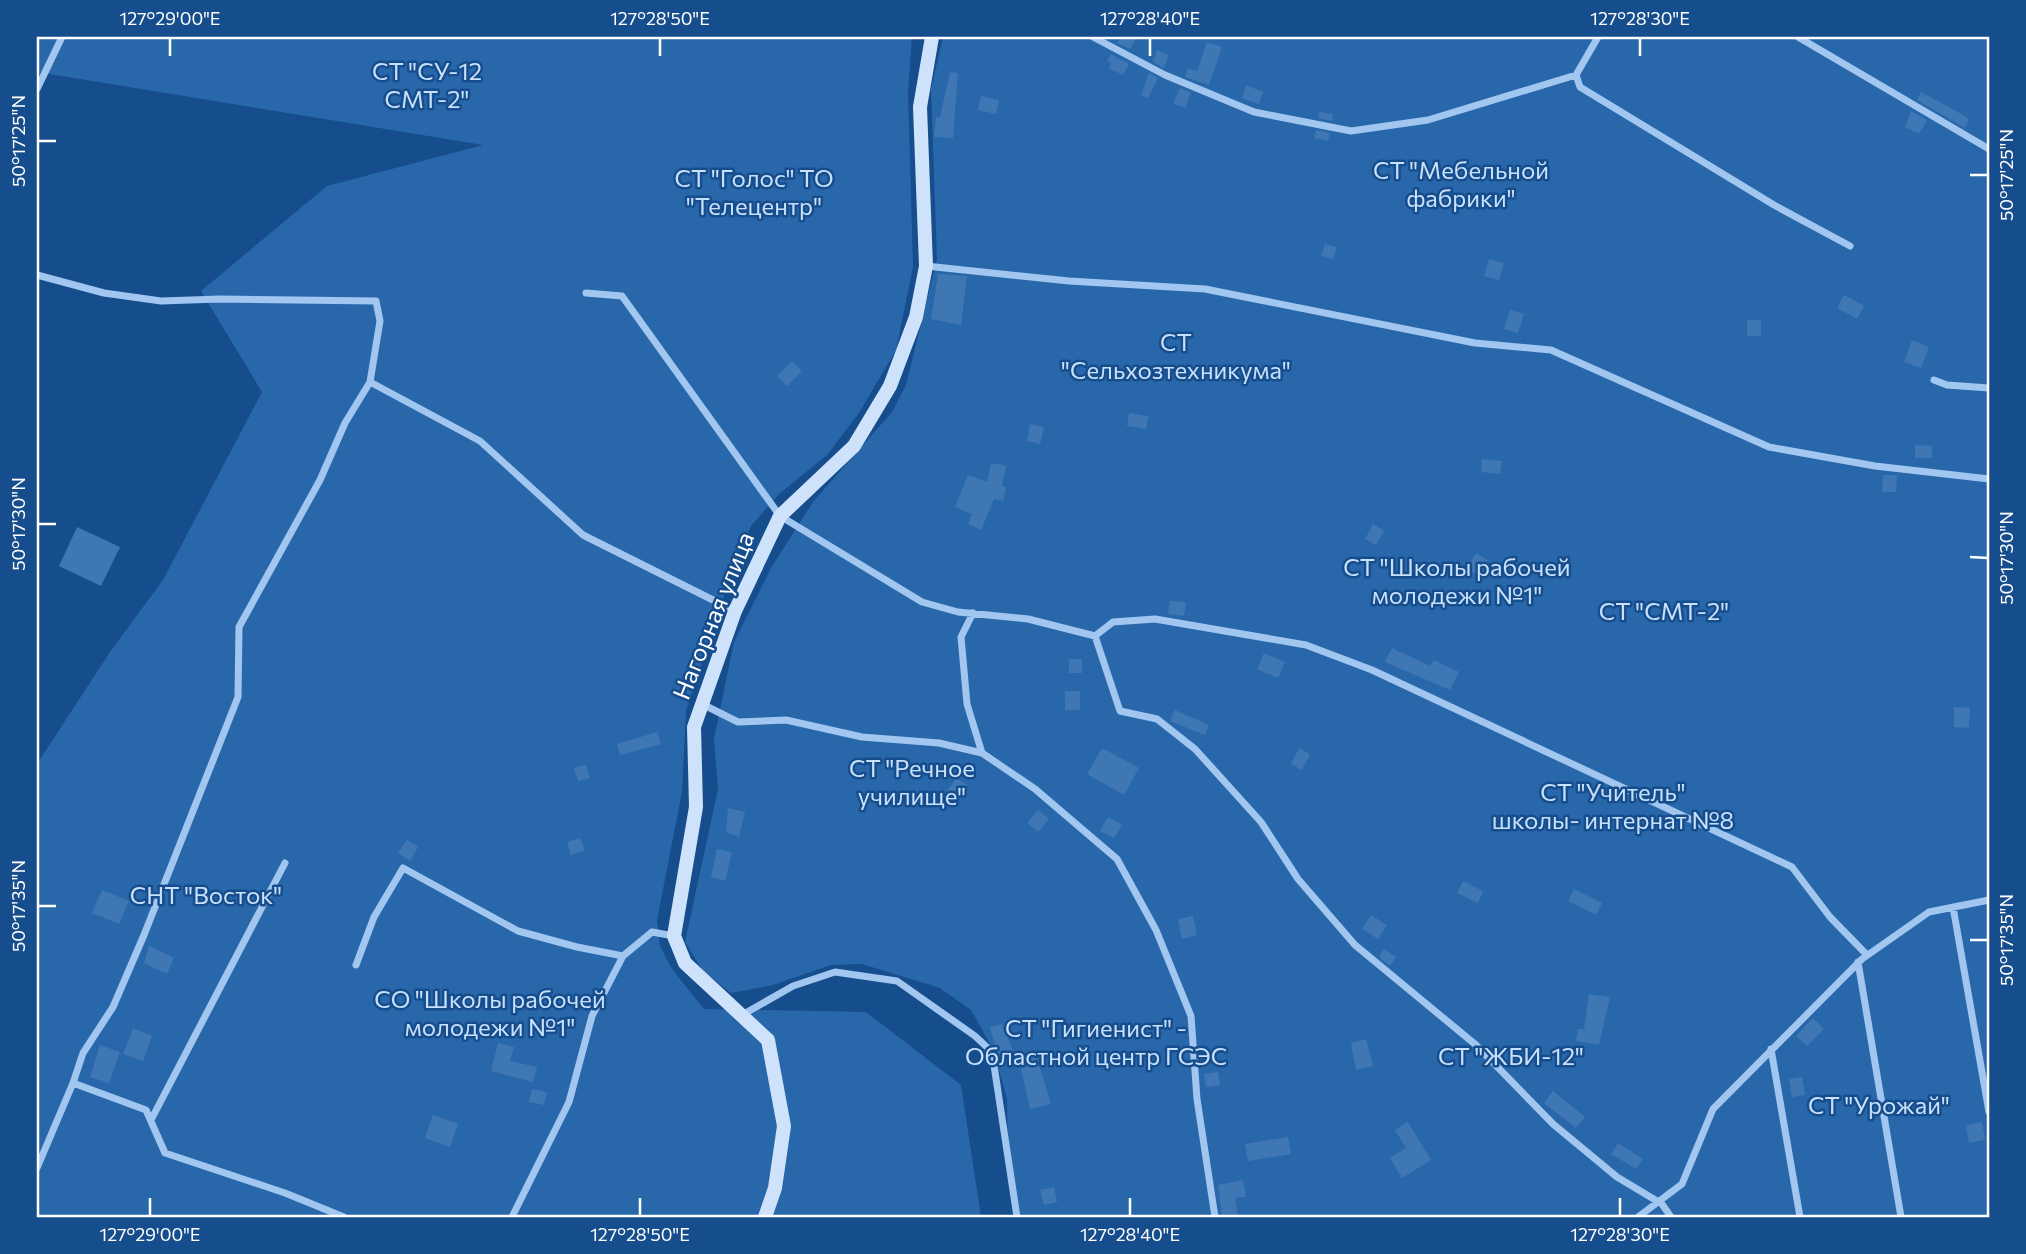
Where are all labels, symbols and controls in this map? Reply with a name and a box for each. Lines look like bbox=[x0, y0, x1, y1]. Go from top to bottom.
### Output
text: 127°29'00"E bbox=[119, 7, 221, 29]
text: 127°28'50"E bbox=[610, 7, 710, 29]
text: 127°28'40"E bbox=[1100, 7, 1200, 29]
text: 127°28'30"E bbox=[1590, 7, 1690, 29]
park label: СТ "СУ-12 СМТ-2" bbox=[372, 56, 482, 113]
text: 50°17'25"N bbox=[7, 95, 29, 187]
text: 50°17'25"N bbox=[1995, 129, 2017, 221]
park label: СТ "Мебельной фабрики" bbox=[1373, 155, 1549, 212]
park label: СТ "Голос" ТО "Телецентр" bbox=[674, 163, 834, 220]
park label: СТ "Сельхозтехникума" bbox=[1061, 327, 1291, 384]
text: 50°17'30"N bbox=[7, 477, 29, 571]
text: 50°17'30"N bbox=[1995, 511, 2017, 605]
street label: Нагорная улица bbox=[666, 527, 759, 703]
park label: СТ "Школы рабочей молодежи №1" bbox=[1343, 552, 1571, 609]
park label: СТ "СМТ-2" bbox=[1599, 596, 1729, 625]
park label: СТ "Речное училище" bbox=[849, 753, 975, 810]
park label: СТ "Учитель" школы- интернат №8 bbox=[1492, 777, 1734, 834]
text: 50°17'35"N bbox=[7, 860, 29, 952]
park label: СНТ "Восток" bbox=[130, 880, 282, 909]
text: 50°17'35"N bbox=[1995, 894, 2017, 986]
park label: СО "Школы рабочей молодежи №1" bbox=[374, 984, 606, 1041]
park label: СТ "Гигиенист" - Областной центр ГСЭС bbox=[965, 1013, 1227, 1070]
park label: СТ "ЖБИ-12" bbox=[1438, 1041, 1584, 1070]
park label: СТ "Урожай" bbox=[1808, 1090, 1950, 1119]
text: 127°29'00"E bbox=[99, 1223, 201, 1245]
text: 127°28'50"E bbox=[590, 1223, 690, 1245]
text: 127°28'40"E bbox=[1080, 1223, 1180, 1245]
text: 127°28'30"E bbox=[1570, 1223, 1670, 1245]

